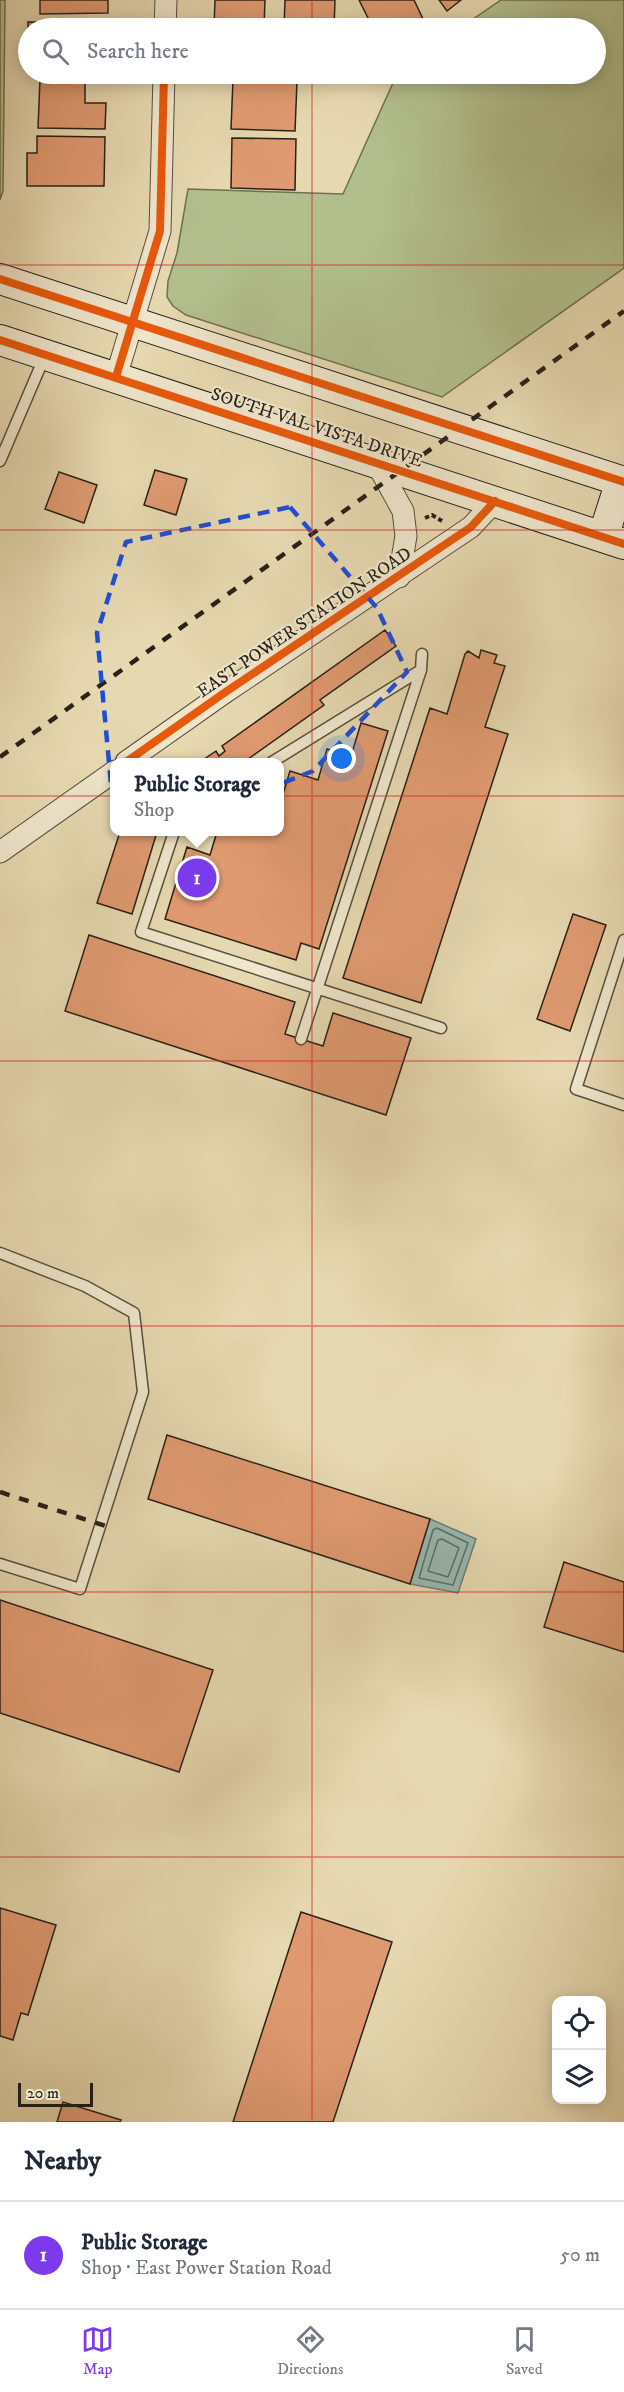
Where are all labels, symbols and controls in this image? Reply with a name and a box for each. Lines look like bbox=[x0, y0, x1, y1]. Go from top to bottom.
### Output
search box bbox=[18, 18, 606, 84]
icon: search bbox=[39, 35, 72, 68]
text: Search here bbox=[87, 38, 189, 65]
street label: SOUTH VAL VISTA DRIVE bbox=[208, 383, 425, 473]
street label: EAST POWER STATION ROAD bbox=[193, 543, 416, 703]
your location bbox=[327, 744, 356, 773]
popup bbox=[110, 758, 284, 836]
text: Public Storage bbox=[134, 771, 260, 798]
text: Shop bbox=[134, 798, 174, 823]
pin: 1 bbox=[178, 856, 216, 900]
map controls bbox=[552, 1996, 606, 2104]
button: locate bbox=[552, 1996, 606, 2050]
button: layers bbox=[552, 2050, 606, 2104]
scale bar bbox=[18, 2080, 93, 2108]
text: 20 m bbox=[27, 2083, 59, 2103]
text: Nearby bbox=[24, 2145, 101, 2178]
text: Public Storage bbox=[81, 2229, 208, 2256]
text: 1 bbox=[40, 2243, 47, 2268]
text: 50 m bbox=[560, 2243, 600, 2268]
text: Shop · East Power Station Road bbox=[81, 2256, 332, 2281]
tab: Map bbox=[81, 2323, 114, 2379]
tab: Directions bbox=[277, 2323, 343, 2379]
tab: Saved bbox=[506, 2323, 543, 2379]

